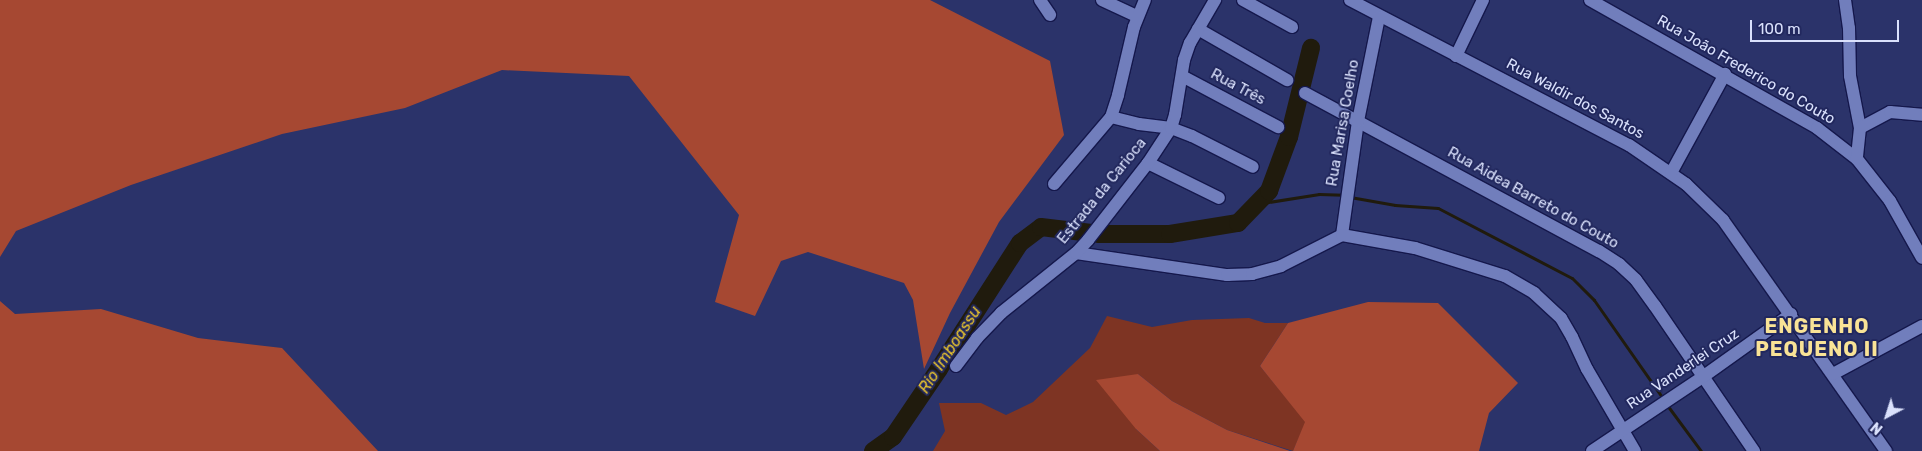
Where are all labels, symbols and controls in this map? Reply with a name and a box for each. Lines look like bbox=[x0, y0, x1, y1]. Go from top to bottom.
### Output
scale bar bbox=[1752, 10, 1901, 42]
street label: Rua João Frederico do Couto bbox=[1654, 12, 1838, 128]
text: 100 m bbox=[1758, 20, 1800, 38]
street label: Rua Waldir dos Santos bbox=[1503, 55, 1647, 143]
street label: Rua Marisa Coelho bbox=[1323, 58, 1363, 188]
street label: Rua Três bbox=[1207, 65, 1269, 109]
street label: Estrada da Carioca bbox=[1054, 134, 1150, 248]
street label: Rua Aidea Barreto do Couto bbox=[1444, 143, 1622, 253]
water label: Rio Imboassu bbox=[915, 303, 985, 397]
district label: ENGENHO PEQUENO II bbox=[1754, 314, 1880, 361]
street label: Rua Vanderlei Cruz bbox=[1623, 325, 1743, 413]
north arrow bbox=[1862, 391, 1912, 441]
text: N bbox=[1868, 418, 1886, 438]

